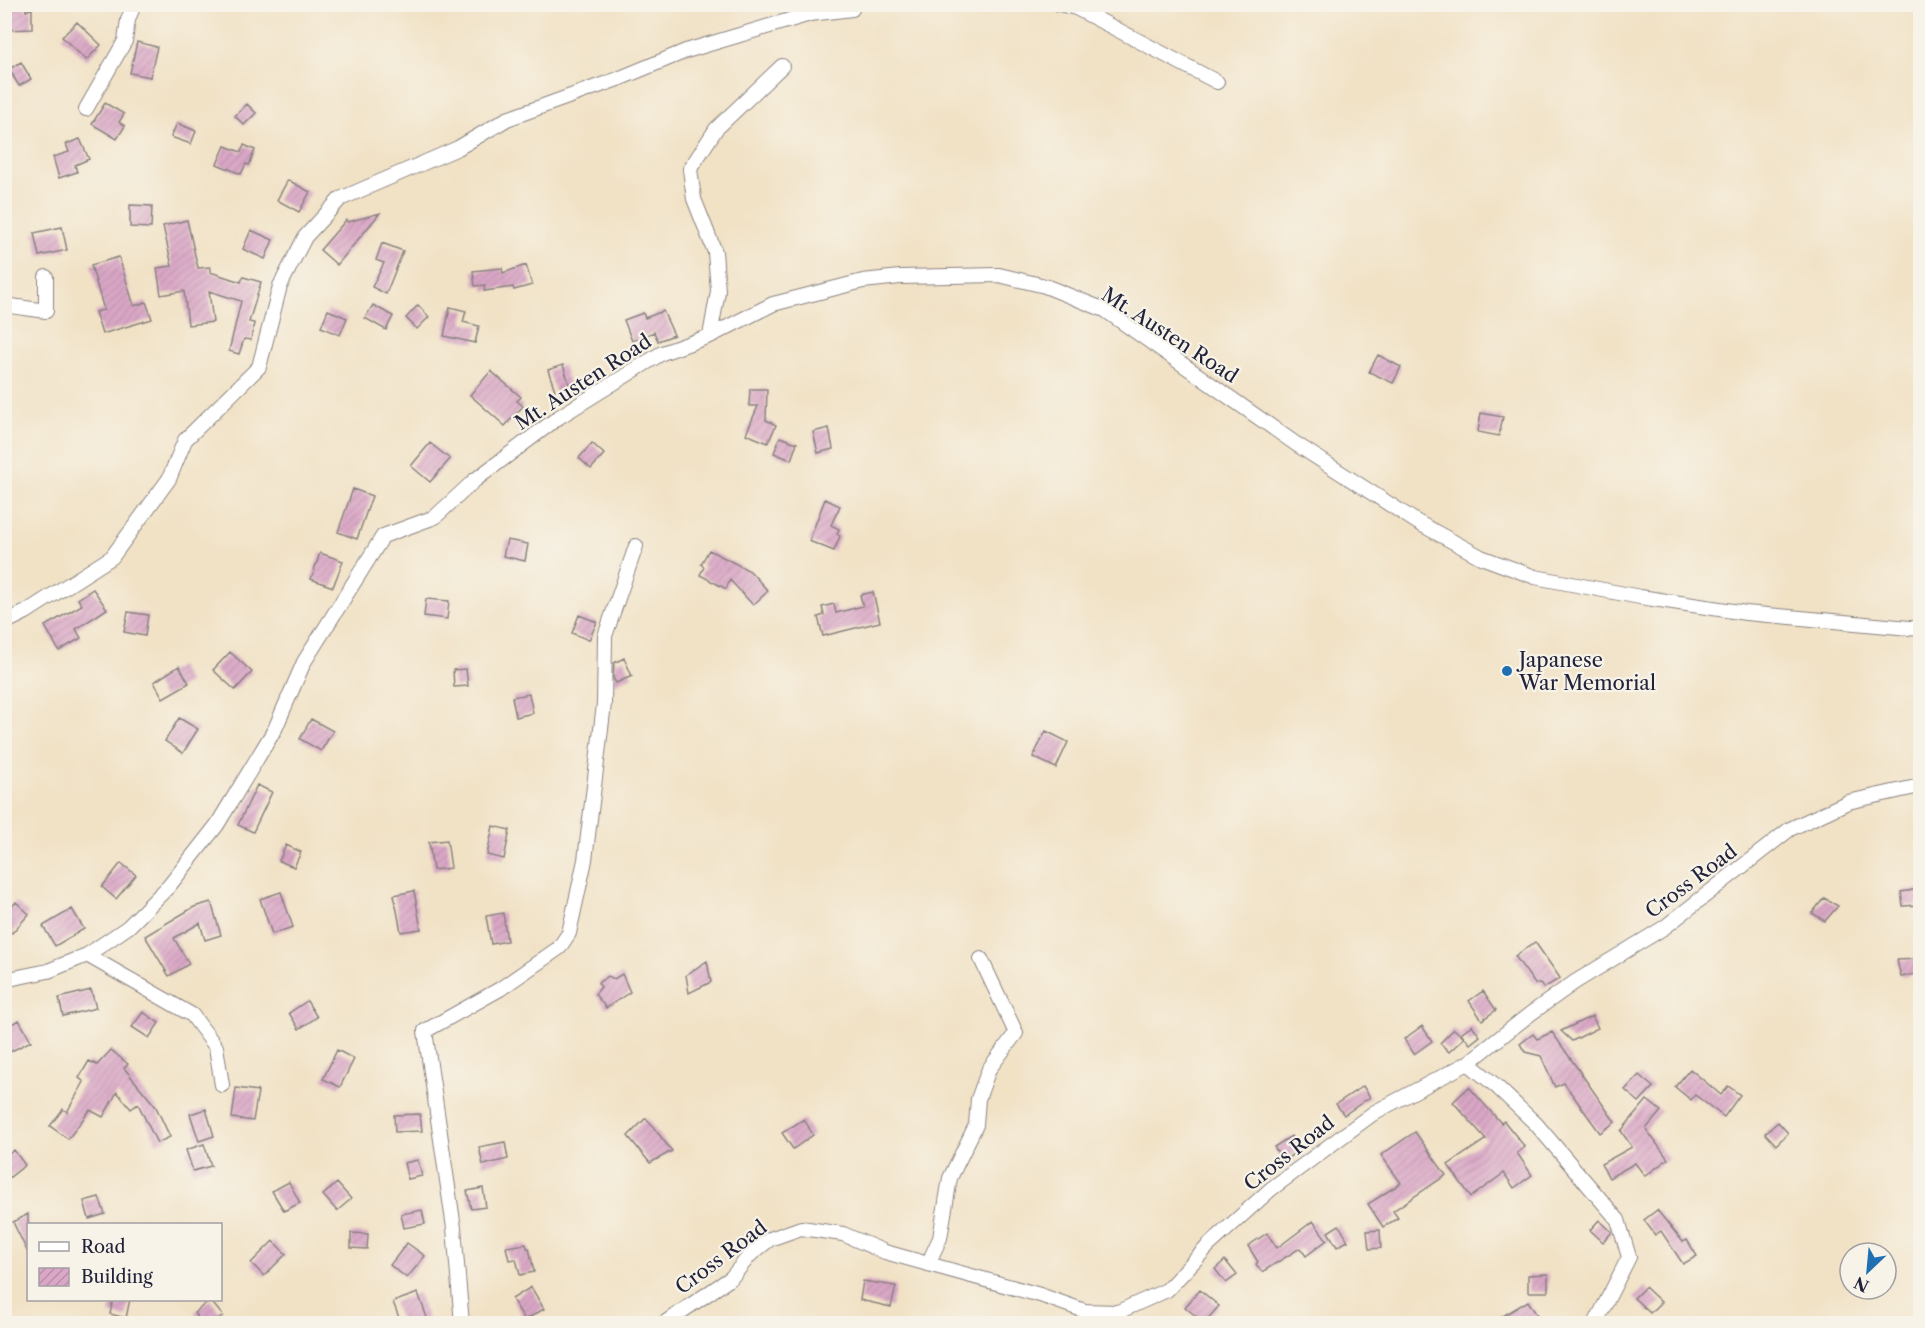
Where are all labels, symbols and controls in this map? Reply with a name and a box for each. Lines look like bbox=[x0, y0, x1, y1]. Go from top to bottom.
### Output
street label: Mt. Austen Road bbox=[1097, 282, 1243, 388]
street label: Mt. Austen Road bbox=[510, 329, 656, 435]
place label: Japanese War Memorial bbox=[1516, 648, 1656, 695]
marker: Japanese War Memorial bbox=[1500, 664, 1514, 678]
street label: Cross Road bbox=[1641, 839, 1741, 923]
street label: Cross Road bbox=[1239, 1110, 1339, 1196]
street label: Cross Road bbox=[671, 1215, 771, 1299]
legend bbox=[27, 1223, 222, 1301]
text: Road bbox=[81, 1236, 126, 1258]
north arrow bbox=[1838, 1241, 1898, 1301]
text: Building bbox=[81, 1266, 153, 1288]
text: N bbox=[1851, 1272, 1872, 1297]

